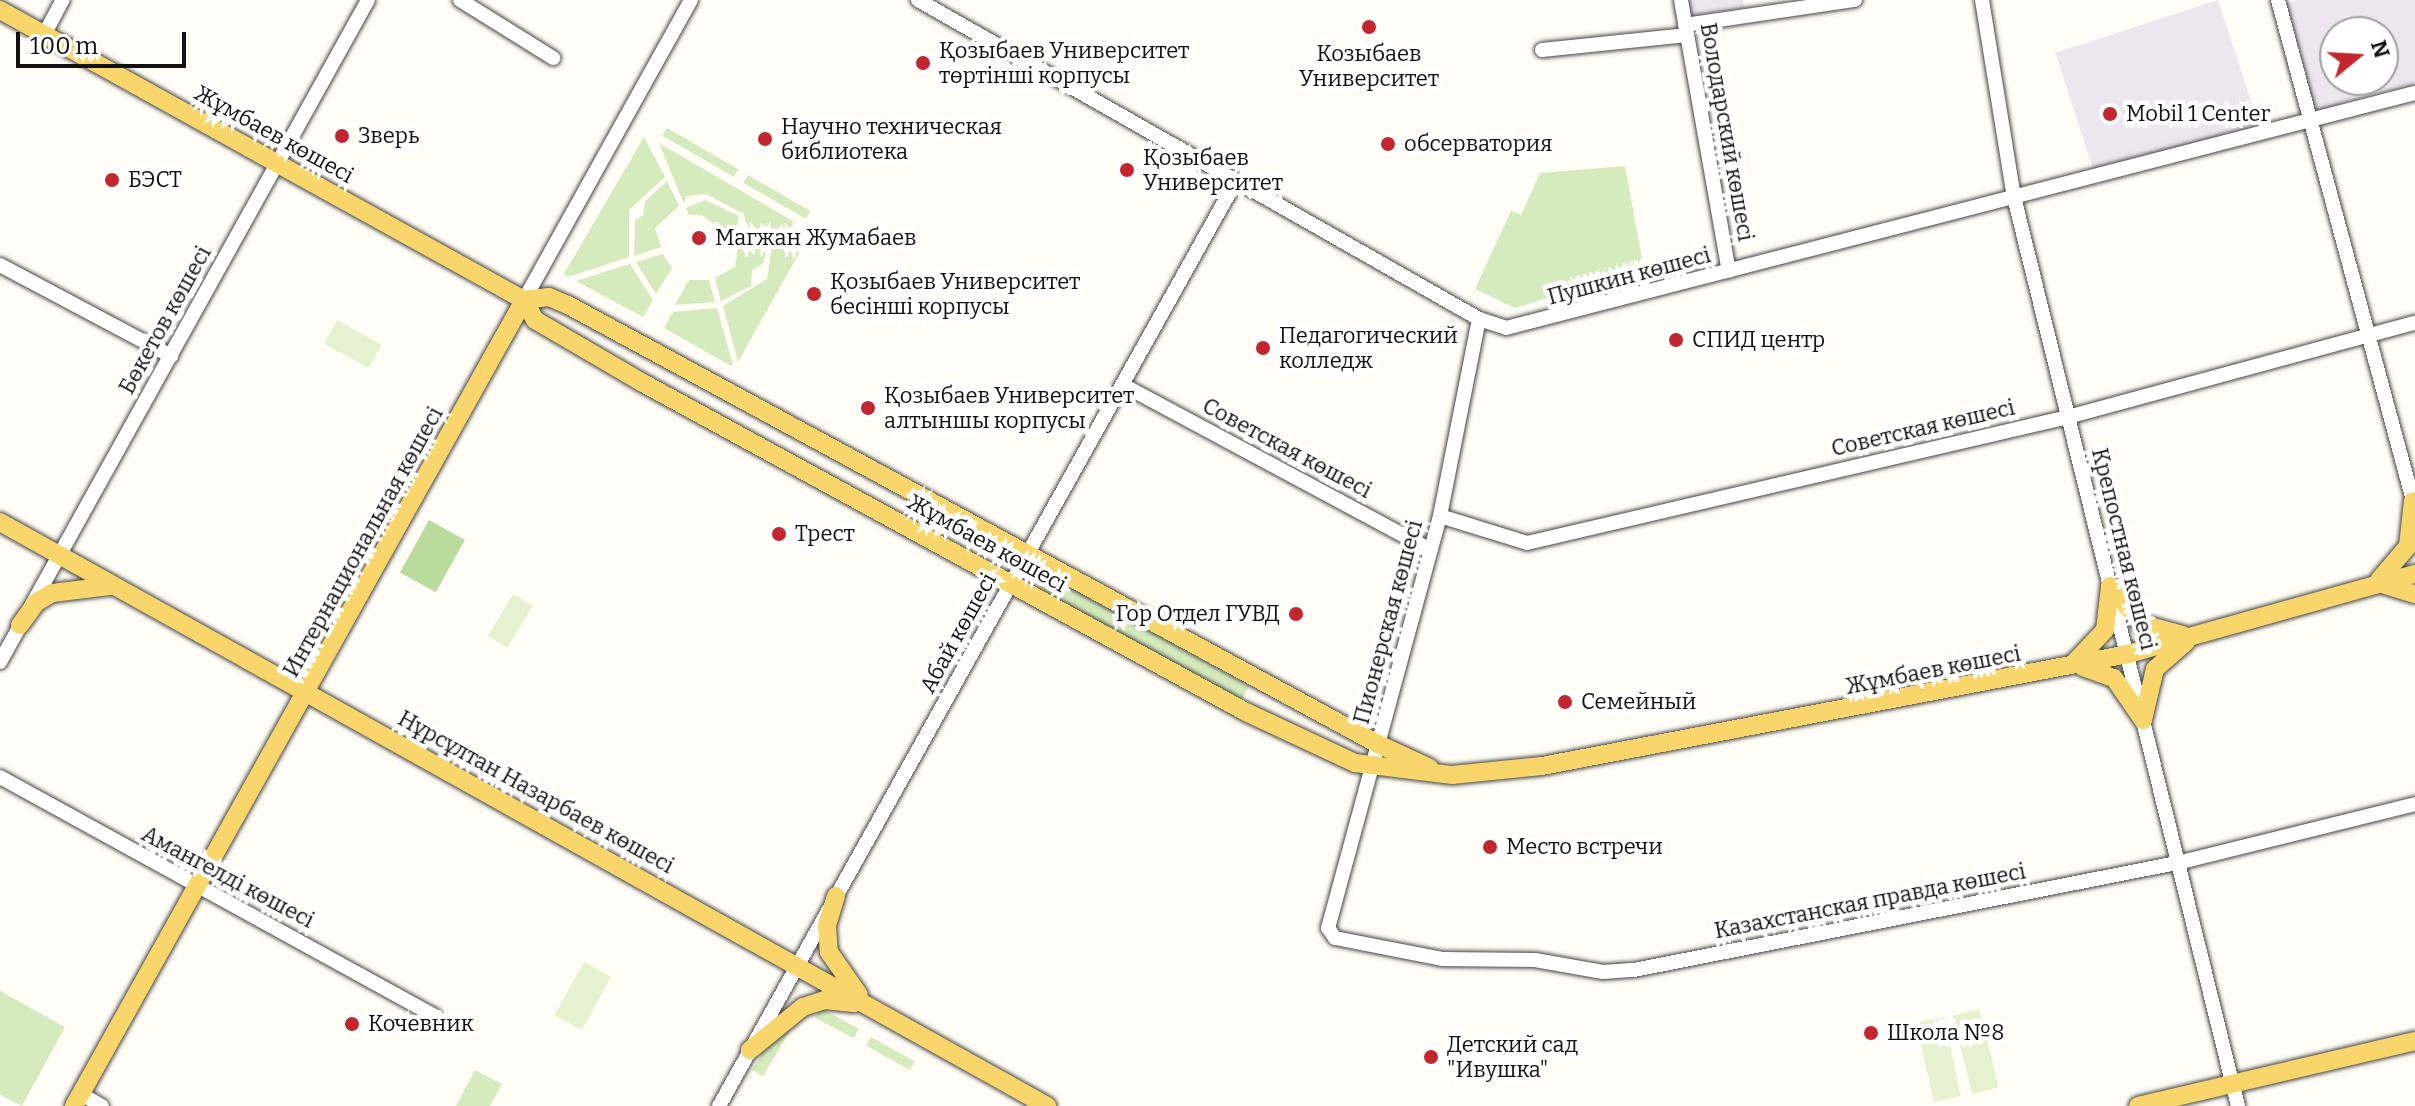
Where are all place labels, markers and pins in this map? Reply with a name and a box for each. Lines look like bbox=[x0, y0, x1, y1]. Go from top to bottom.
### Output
marker: Козыбаев Университет bbox=[1360, 18, 1378, 36]
place label: Қозыбаев Университет төртінші корпусы bbox=[939, 37, 1189, 88]
place label: Козыбаев Университет bbox=[1299, 40, 1439, 92]
marker: Қозыбаев Университет төртінші корпусы bbox=[914, 54, 932, 72]
place label: Mobil 1 Center bbox=[2126, 101, 2270, 127]
marker: Mobil 1 Center bbox=[2101, 105, 2119, 123]
place label: Научно техническая библиотека bbox=[781, 113, 1002, 164]
place label: Зверь bbox=[358, 123, 419, 149]
marker: Зверь bbox=[333, 127, 351, 145]
marker: Научно техническая библиотека bbox=[756, 130, 774, 148]
place label: обсерватория bbox=[1404, 131, 1553, 157]
marker: обсерватория bbox=[1379, 135, 1397, 153]
place label: Қозыбаев Университет bbox=[1143, 144, 1283, 196]
marker: Қозыбаев Университет bbox=[1118, 161, 1136, 179]
place label: БЭСТ bbox=[128, 167, 182, 193]
marker: БЭСТ bbox=[103, 171, 121, 189]
place label: Магжан Жумабаев bbox=[715, 225, 916, 251]
marker: Магжан Жумабаев bbox=[690, 229, 708, 247]
place label: Қозыбаев Университет бесінші корпусы bbox=[830, 268, 1080, 320]
marker: Қозыбаев Университет бесінші корпусы bbox=[805, 285, 823, 303]
place label: Педагогический колледж bbox=[1279, 322, 1458, 374]
place label: СПИД центр bbox=[1692, 327, 1825, 353]
marker: СПИД центр bbox=[1667, 331, 1685, 349]
marker: Педагогический колледж bbox=[1254, 339, 1272, 357]
place label: Қозыбаев Университет алтыншы корпусы bbox=[884, 382, 1134, 434]
marker: Қозыбаев Университет алтыншы корпусы bbox=[859, 399, 877, 417]
place label: Трест bbox=[795, 521, 855, 547]
marker: Трест bbox=[770, 525, 788, 543]
place label: Гор Отдел ГУВД bbox=[1116, 601, 1280, 627]
marker: Гор Отдел ГУВД bbox=[1287, 605, 1305, 623]
place label: Семейный bbox=[1581, 689, 1696, 715]
marker: Семейный bbox=[1556, 693, 1574, 711]
place label: Место встречи bbox=[1506, 834, 1663, 860]
marker: Место встречи bbox=[1481, 838, 1499, 856]
place label: Кочевник bbox=[368, 1011, 474, 1037]
marker: Кочевник bbox=[343, 1015, 361, 1033]
place label: Школа №8 bbox=[1887, 1020, 2005, 1046]
marker: Школа №8 bbox=[1862, 1024, 1880, 1042]
place label: Детский сад "Ивушка" bbox=[1447, 1031, 1578, 1082]
marker: Детский сад "Ивушка" bbox=[1422, 1048, 1440, 1066]

